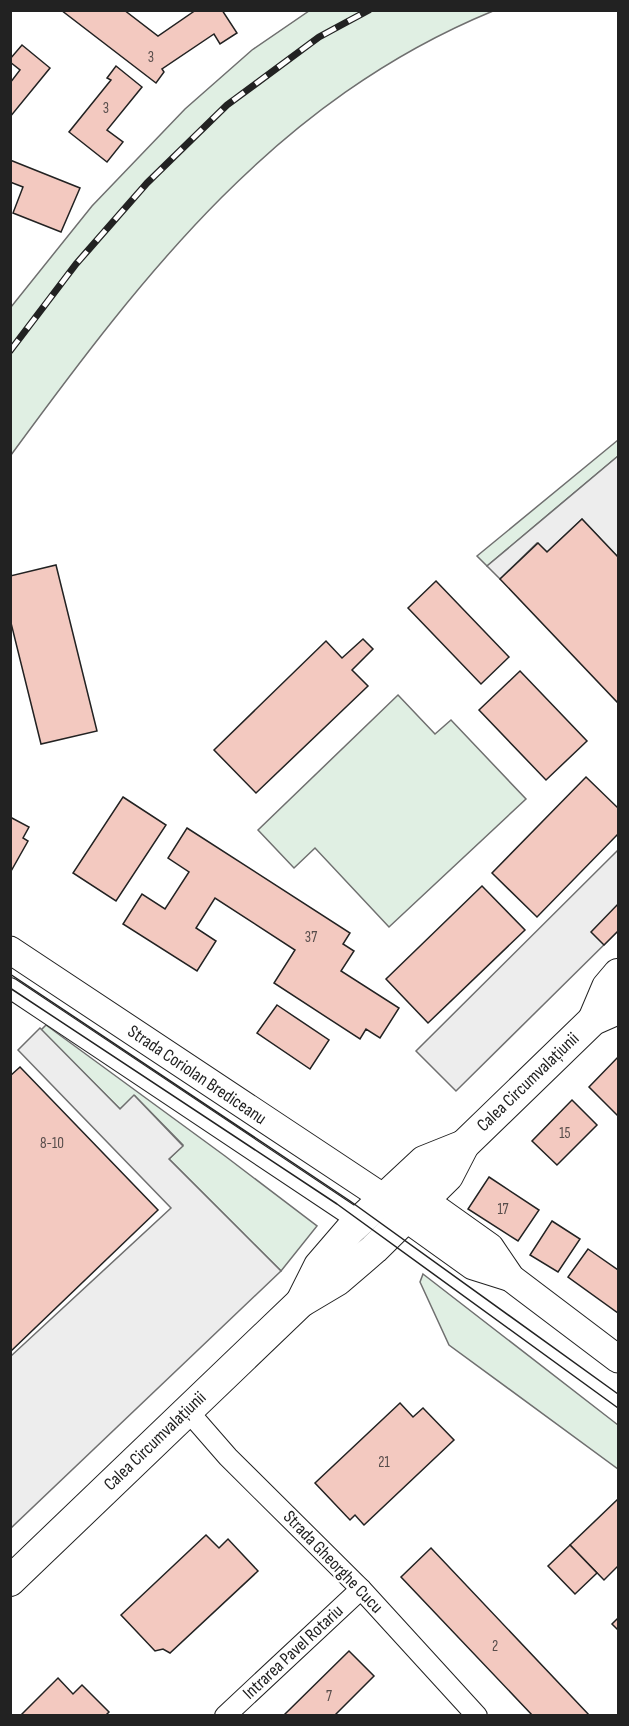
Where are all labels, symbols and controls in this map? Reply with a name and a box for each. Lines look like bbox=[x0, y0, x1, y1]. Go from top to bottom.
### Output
house number: 3 bbox=[148, 48, 154, 67]
house number: 3 bbox=[103, 99, 109, 118]
house number: 37 bbox=[305, 928, 317, 947]
street label: Strada Coriolan Brediceanu bbox=[124, 1021, 270, 1129]
street label: Calea Circumvalațiunii bbox=[473, 1028, 583, 1136]
house number: 15 bbox=[559, 1124, 571, 1143]
house number: 8-10 bbox=[40, 1134, 64, 1153]
house number: 17 bbox=[497, 1200, 509, 1219]
street label: Calea Circumvalațiunii bbox=[100, 1387, 210, 1495]
house number: 21 bbox=[378, 1453, 390, 1472]
street label: Strada Gheorghe Cucu bbox=[279, 1506, 387, 1618]
street label: Intrarea Pavel Rotariu bbox=[239, 1600, 347, 1704]
house number: 2 bbox=[492, 1637, 498, 1656]
house number: 7 bbox=[326, 1687, 332, 1706]

